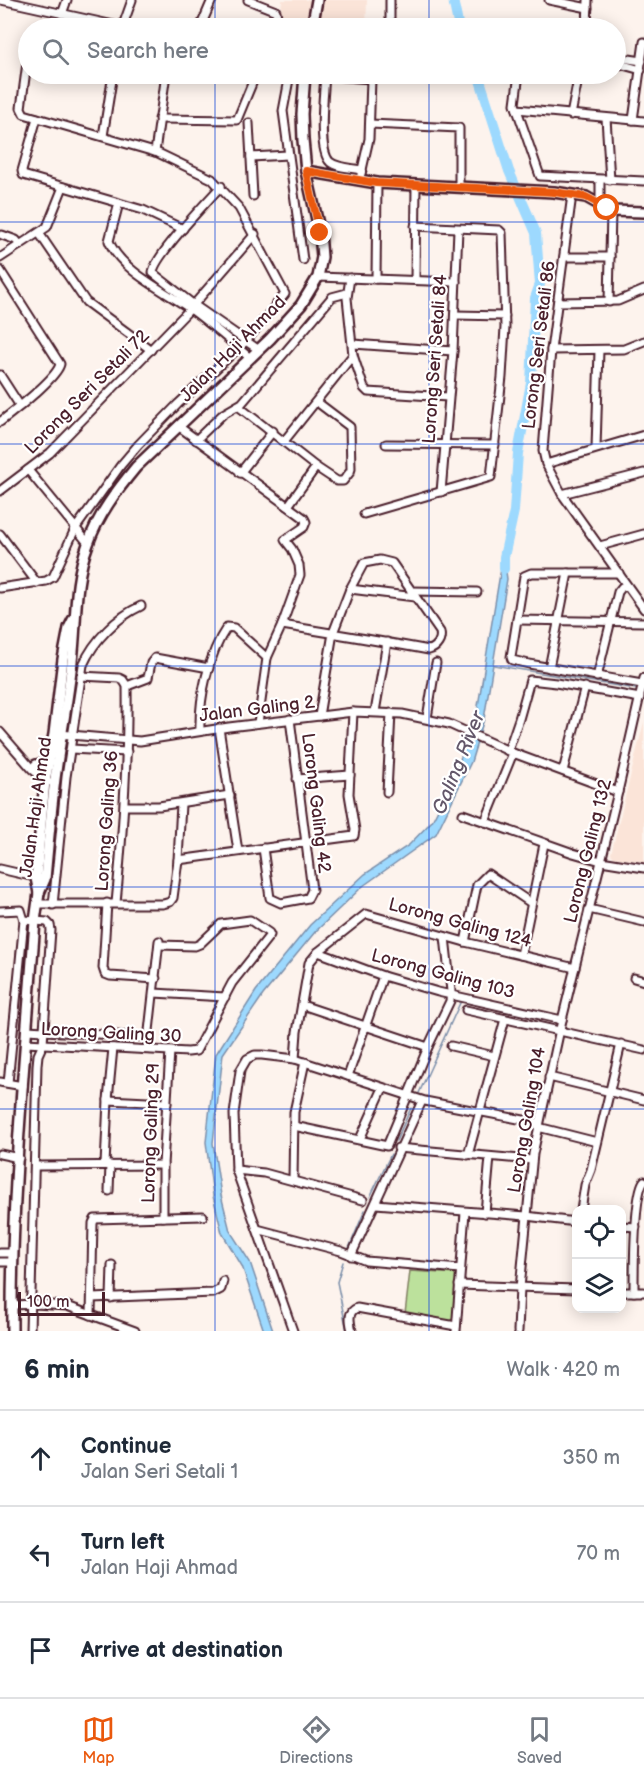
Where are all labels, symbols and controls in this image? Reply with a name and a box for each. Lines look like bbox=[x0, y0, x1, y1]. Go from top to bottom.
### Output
search box bbox=[18, 18, 626, 84]
icon: search bbox=[39, 35, 72, 68]
text: Search here bbox=[87, 38, 209, 65]
route start bbox=[593, 194, 619, 220]
route end bbox=[306, 219, 332, 245]
street label: Lorong Seri Setali 86 bbox=[518, 260, 560, 430]
street label: Lorong Seri Setali 84 bbox=[419, 274, 451, 444]
street label: Jalan Haji Ahmad bbox=[176, 292, 290, 406]
street label: Lorong Seri Setali 72 bbox=[21, 325, 154, 458]
street label: Jalan Galing 2 bbox=[198, 691, 316, 727]
water label: Galing River bbox=[427, 706, 491, 818]
street label: Lorong Galing 42 bbox=[297, 732, 335, 874]
street label: Jalan Haji Ahmad bbox=[16, 736, 56, 878]
street label: Lorong Galing 36 bbox=[92, 750, 122, 892]
street label: Lorong Galing 132 bbox=[560, 776, 616, 925]
street label: Lorong Galing 124 bbox=[386, 894, 534, 952]
street label: Lorong Galing 103 bbox=[369, 945, 517, 1003]
street label: Lorong Galing 30 bbox=[40, 1019, 182, 1047]
street label: Lorong Galing 104 bbox=[504, 1045, 550, 1195]
street label: Lorong Galing 29 bbox=[138, 1063, 164, 1203]
map controls bbox=[572, 1205, 626, 1313]
button: locate bbox=[572, 1205, 626, 1259]
button: layers bbox=[572, 1259, 626, 1313]
scale bar bbox=[18, 1289, 105, 1316]
text: 100 m bbox=[27, 1293, 70, 1312]
text: 6 min bbox=[24, 1355, 90, 1386]
text: Walk · 420 m bbox=[507, 1358, 620, 1382]
text: Continue bbox=[81, 1433, 171, 1460]
icon: ahead bbox=[24, 1442, 57, 1475]
text: 350 m bbox=[563, 1446, 620, 1470]
text: Jalan Seri Setali 1 bbox=[81, 1460, 238, 1484]
text: Turn left bbox=[81, 1529, 165, 1556]
icon: left bbox=[24, 1538, 57, 1571]
text: 70 m bbox=[576, 1542, 620, 1566]
text: Jalan Haji Ahmad bbox=[81, 1556, 238, 1580]
icon: arrive bbox=[24, 1634, 57, 1667]
text: Arrive at destination bbox=[81, 1637, 283, 1664]
tab: Map bbox=[82, 1713, 115, 1768]
tab: Directions bbox=[279, 1713, 353, 1768]
tab: Saved bbox=[517, 1713, 562, 1768]

